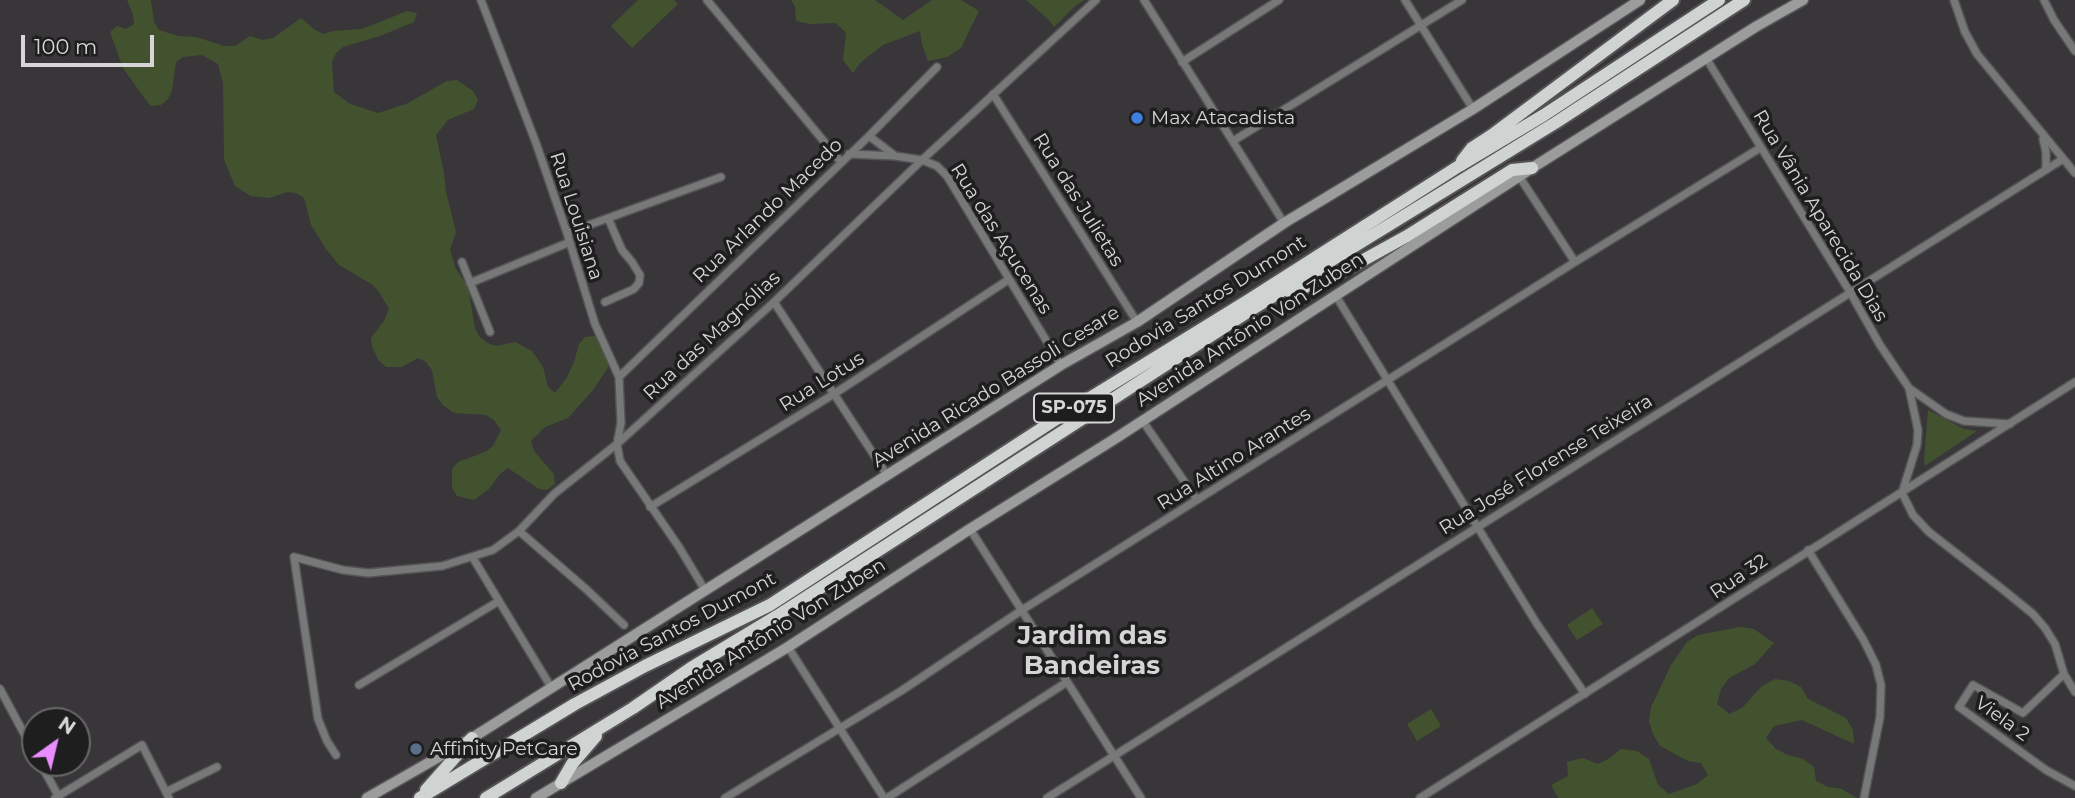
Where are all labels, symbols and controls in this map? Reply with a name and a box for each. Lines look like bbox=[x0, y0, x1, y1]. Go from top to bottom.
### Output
scale bar bbox=[24, 21, 158, 65]
text: 100 m bbox=[34, 34, 97, 59]
street label: Rua Vânia Aparecida Dias bbox=[1748, 106, 1892, 326]
place label: Max Atacadista bbox=[1151, 107, 1295, 129]
marker: Max Atacadista bbox=[1129, 110, 1145, 126]
street label: Rua das Julietas bbox=[1028, 129, 1128, 271]
street label: Rua Arlando Macedo bbox=[689, 134, 847, 288]
street label: Rua Louisiana bbox=[545, 149, 607, 283]
street label: Rua das Açucenas bbox=[945, 159, 1057, 319]
street label: Rodovia Santos Dumont bbox=[1102, 231, 1310, 373]
street label: Avenida Antônio Von Zuben bbox=[1132, 248, 1368, 412]
street label: Rua das Magnólias bbox=[639, 267, 785, 405]
street label: Avenida Ricado Bassoli Cesare bbox=[868, 301, 1124, 473]
street label: Rua Lotus bbox=[776, 347, 868, 417]
street label: Rua José Florense Teixeira bbox=[1435, 390, 1657, 540]
road number: SP-075 bbox=[1034, 394, 1114, 422]
street label: Rua Altino Arantes bbox=[1153, 403, 1315, 515]
street label: Rua 32 bbox=[1706, 550, 1772, 604]
street label: Avenida Antônio Von Zuben bbox=[652, 554, 890, 714]
street label: Rodovia Santos Dumont bbox=[564, 567, 780, 697]
district label: Jardim das Bandeiras bbox=[1017, 620, 1167, 682]
street label: Viela 2 bbox=[1970, 692, 2034, 746]
north arrow bbox=[21, 707, 91, 777]
text: N bbox=[54, 712, 80, 740]
place label: Affinity PetCare bbox=[430, 738, 578, 760]
marker: Affinity PetCare bbox=[408, 741, 424, 757]

